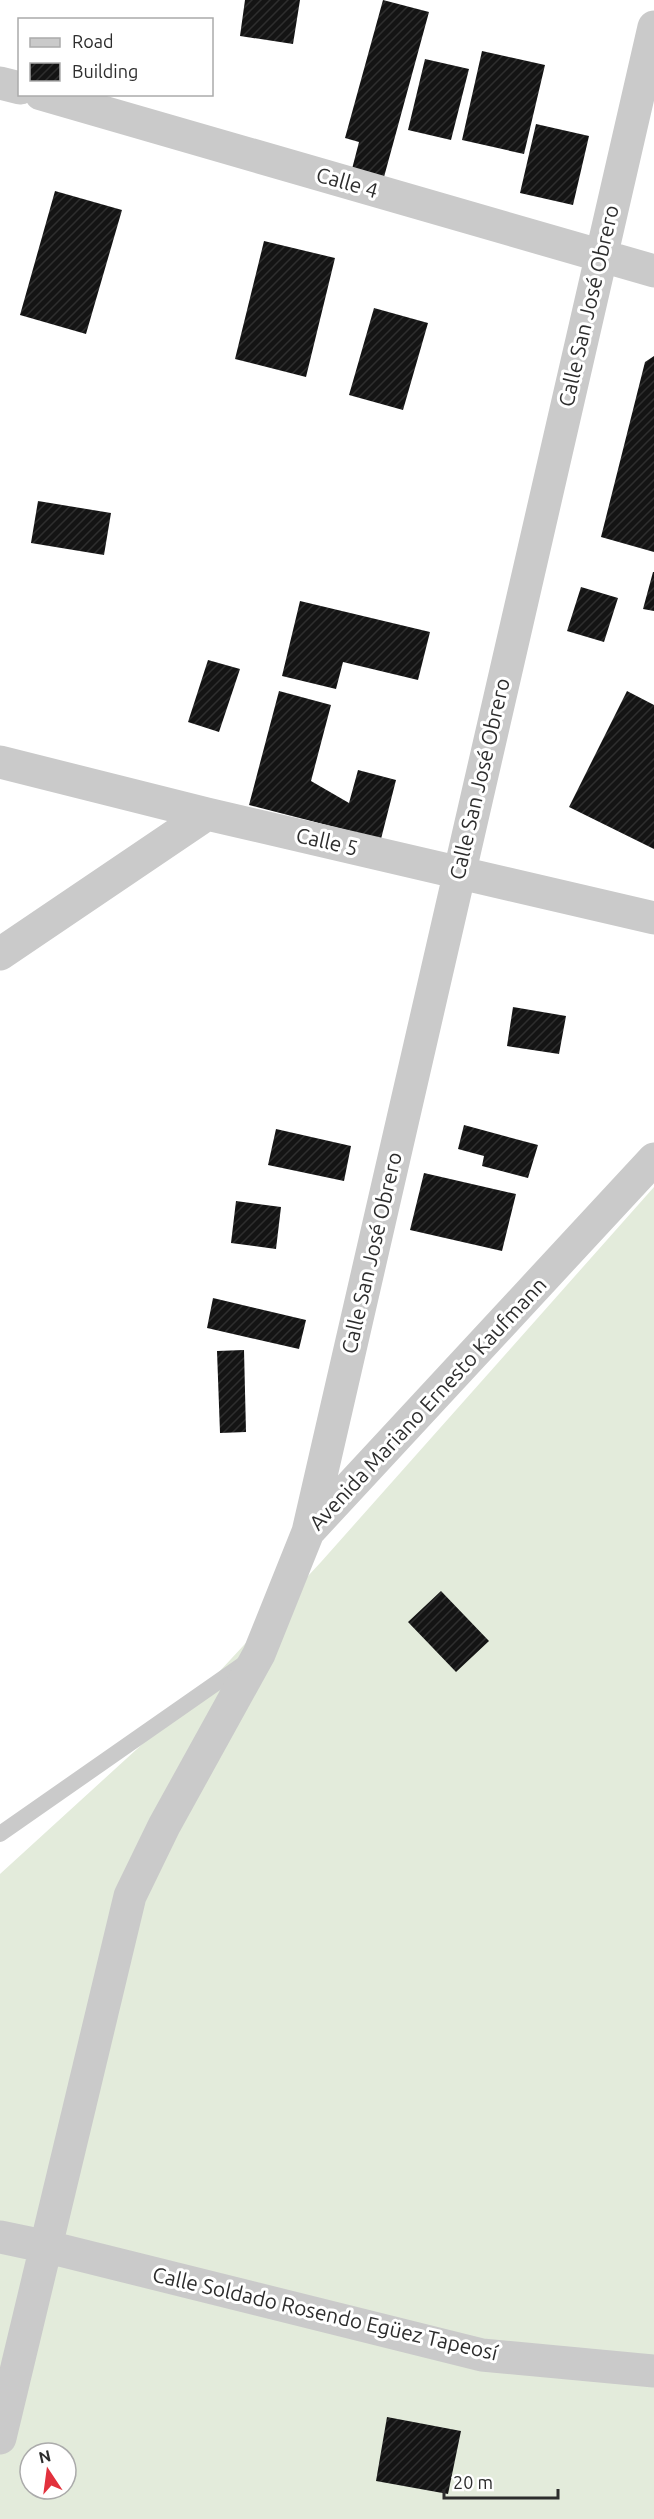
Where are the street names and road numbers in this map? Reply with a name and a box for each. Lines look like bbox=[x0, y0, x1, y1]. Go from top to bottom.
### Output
street label: Calle 4 bbox=[314, 162, 381, 202]
street label: Calle San José Obrero bbox=[553, 203, 623, 409]
street label: Calle San José Obrero bbox=[444, 676, 514, 882]
street label: Calle 5 bbox=[294, 822, 361, 860]
street label: Calle San José Obrero bbox=[336, 1150, 406, 1356]
street label: Avenida Mariano Ernesto Kaufmann bbox=[304, 1272, 551, 1534]
street label: Calle Soldado Rosendo Egüez Tapeosí bbox=[150, 2262, 501, 2365]

